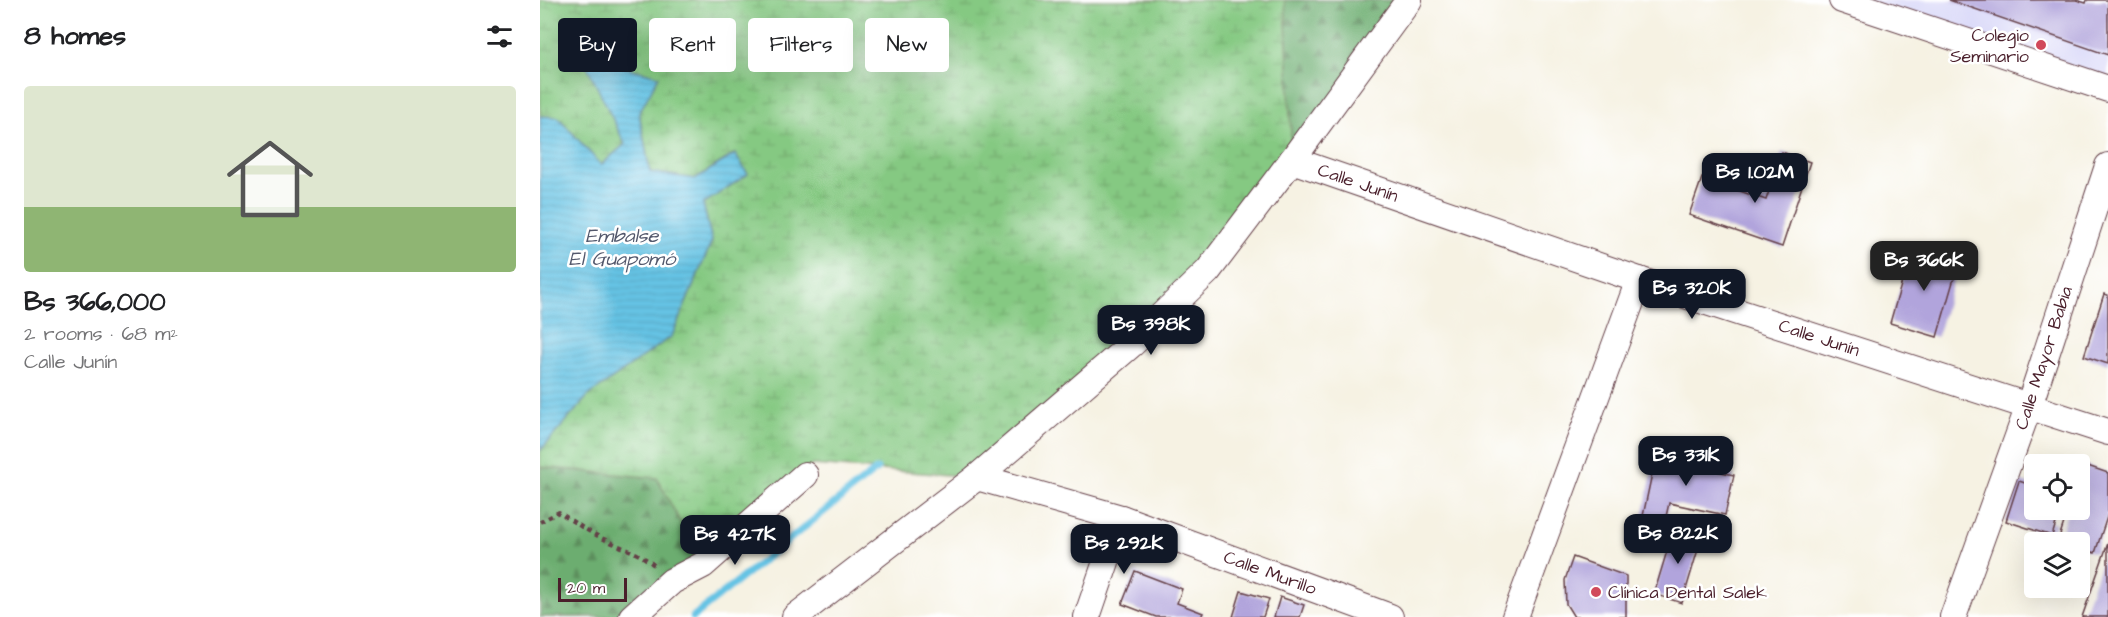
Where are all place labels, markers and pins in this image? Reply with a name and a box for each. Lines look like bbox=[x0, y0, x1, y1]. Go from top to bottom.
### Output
place label: Colegio Seminario bbox=[1950, 23, 2029, 69]
marker: Colegio Seminario bbox=[2034, 38, 2048, 52]
pin: Bs 1.02M bbox=[1693, 153, 1817, 204]
pin: Bs 366K bbox=[1869, 241, 1979, 292]
pin: Bs 320K bbox=[1637, 269, 1747, 320]
pin: Bs 398K bbox=[1096, 305, 1206, 356]
pin: Bs 331K bbox=[1631, 436, 1741, 487]
pin: Bs 822K bbox=[1623, 514, 1733, 565]
pin: Bs 427K bbox=[680, 515, 790, 566]
pin: Bs 292K bbox=[1069, 524, 1179, 575]
place label: Clínica Dental Salek bbox=[1608, 580, 1767, 605]
marker: Clínica Dental Salek bbox=[1589, 585, 1603, 599]

